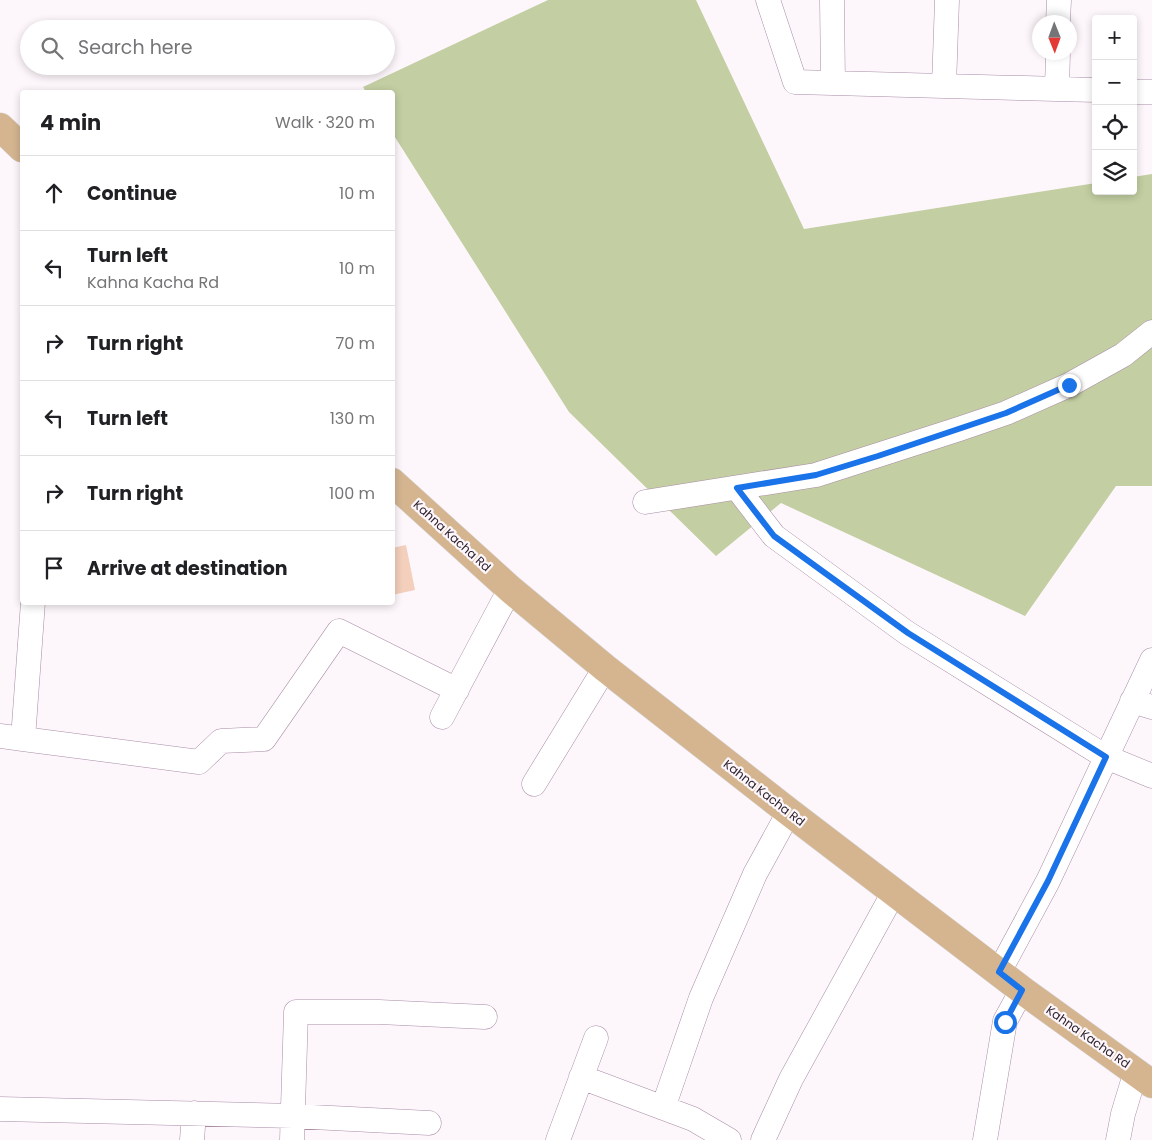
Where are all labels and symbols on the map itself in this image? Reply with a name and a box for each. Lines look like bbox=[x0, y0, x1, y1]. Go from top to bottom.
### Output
north arrow bbox=[1032, 15, 1077, 60]
route end bbox=[1058, 374, 1081, 397]
street label: Kahna Kacha Rd bbox=[410, 496, 495, 575]
street label: Kahna Kacha Rd bbox=[720, 755, 809, 830]
street label: Kahna Kacha Rd bbox=[1043, 1001, 1134, 1072]
route start bbox=[994, 1011, 1017, 1034]

